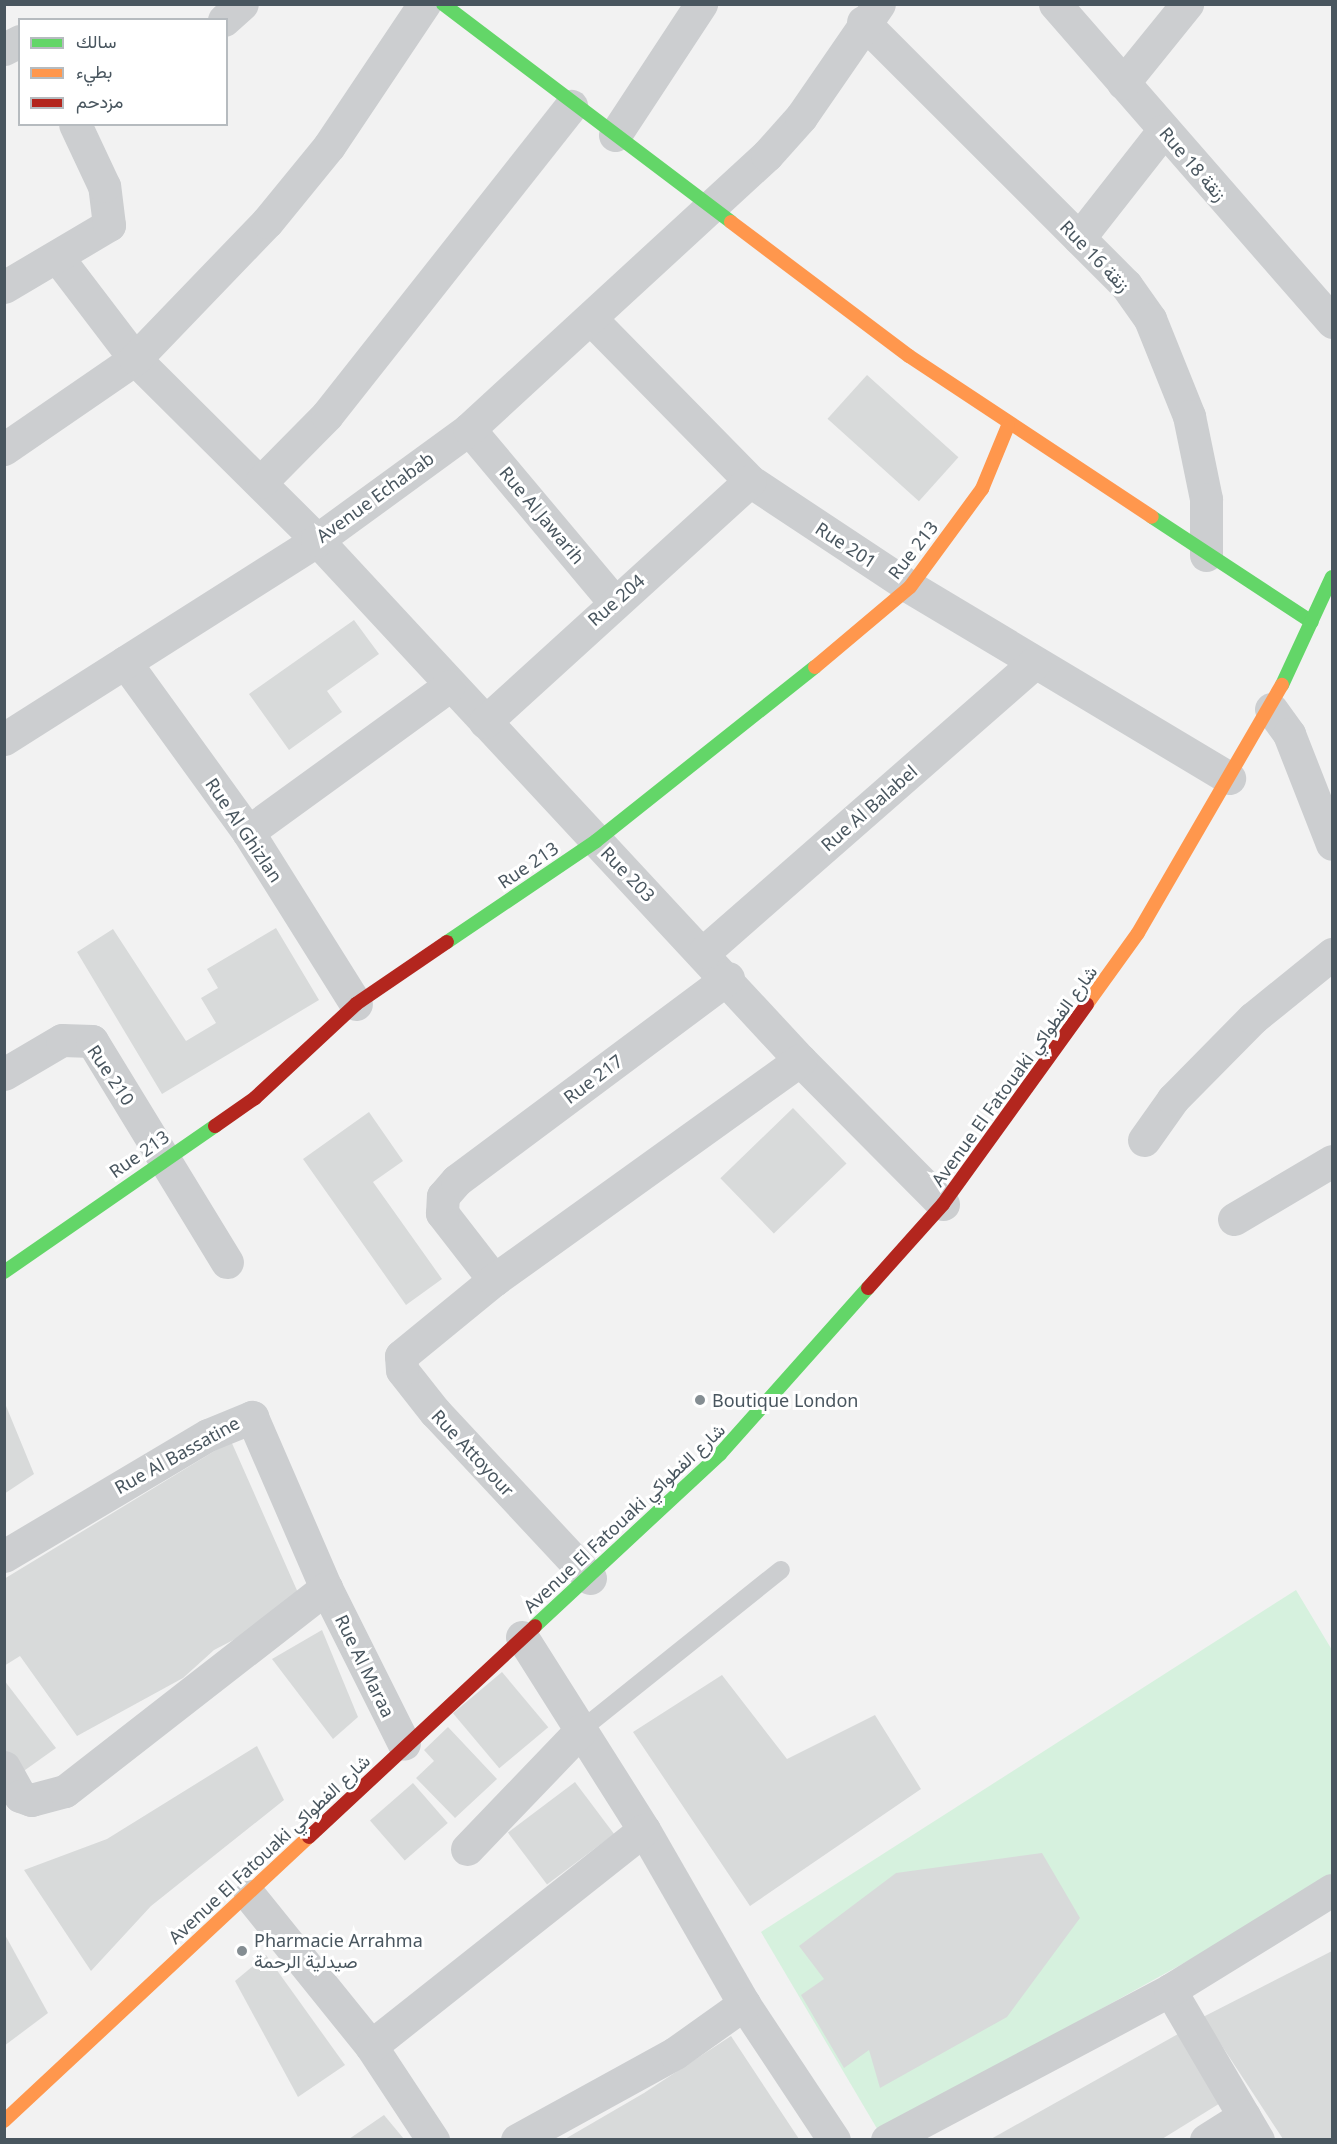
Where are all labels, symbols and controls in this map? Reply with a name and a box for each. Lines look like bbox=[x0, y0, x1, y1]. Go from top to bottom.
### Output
legend bbox=[18, 18, 228, 126]
text: سالك bbox=[76, 29, 116, 53]
text: بطيء bbox=[76, 59, 112, 83]
text: مزدحم bbox=[76, 89, 123, 113]
street label: Rue 18 زنقة bbox=[1155, 123, 1231, 205]
street label: Rue 16 زنقة bbox=[1056, 216, 1134, 296]
street label: Avenue Echabab bbox=[312, 447, 438, 547]
street label: Rue Al Jawarih bbox=[495, 462, 589, 568]
street label: Rue 201 bbox=[812, 517, 880, 573]
street label: Rue 213 bbox=[884, 517, 942, 583]
street label: Rue 204 bbox=[583, 570, 649, 630]
street label: Rue Al Balabel bbox=[816, 760, 922, 856]
street label: Rue Al Ghizlan bbox=[201, 774, 287, 886]
street label: Rue 213 bbox=[494, 837, 562, 893]
street label: Rue 203 bbox=[597, 842, 659, 906]
street label: Avenue El Fatouaki شارع الفطواكي bbox=[927, 961, 1101, 1191]
street label: Rue 210 bbox=[83, 1041, 139, 1109]
street label: Rue 217 bbox=[559, 1050, 627, 1108]
street label: Rue 213 bbox=[105, 1126, 173, 1182]
place label: Boutique London bbox=[712, 1389, 858, 1411]
marker: Boutique London bbox=[693, 1393, 707, 1407]
street label: Rue Attoyour bbox=[427, 1405, 519, 1501]
street label: Rue Al Bassatine bbox=[111, 1412, 243, 1498]
street label: Avenue El Fatouaki شارع الفطواكي bbox=[519, 1419, 729, 1617]
street label: Rue Al Maraa bbox=[331, 1611, 399, 1721]
street label: Avenue El Fatouaki شارع الفطواكي bbox=[164, 1750, 374, 1948]
place label: Pharmacie Arrahma صيدلية الرحمة bbox=[254, 1930, 423, 1972]
marker: Pharmacie Arrahma صيدلية الرحمة bbox=[235, 1944, 249, 1958]

